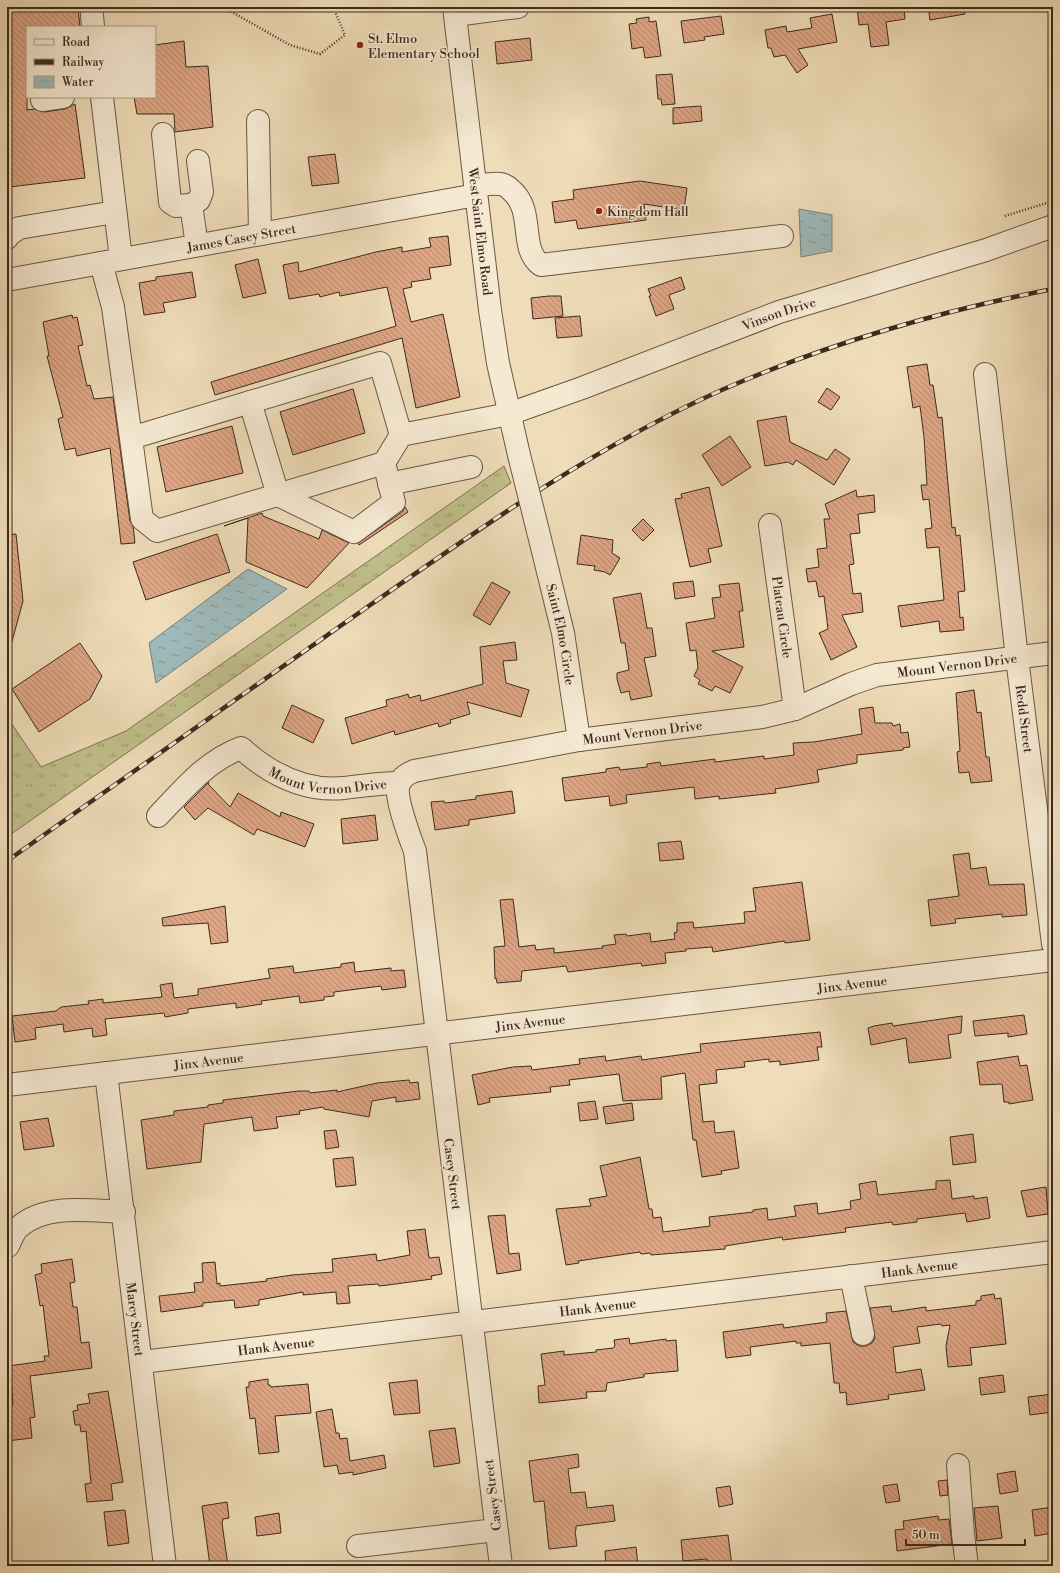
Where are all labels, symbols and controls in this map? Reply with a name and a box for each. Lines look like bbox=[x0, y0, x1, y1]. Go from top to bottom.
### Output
legend bbox=[26, 26, 156, 98]
place label: St. Elmo Elementary School bbox=[368, 31, 480, 62]
text: Road bbox=[62, 35, 90, 50]
marker: St. Elmo Elementary School bbox=[355, 40, 365, 50]
text: Railway bbox=[62, 55, 104, 70]
text: Water bbox=[61, 75, 94, 90]
street label: West Saint Elmo Road bbox=[464, 166, 495, 297]
place label: Kingdom Hall bbox=[607, 204, 689, 220]
marker: Kingdom Hall bbox=[594, 206, 604, 216]
street label: James Casey Street bbox=[185, 221, 298, 256]
street label: Vinson Drive bbox=[739, 294, 818, 335]
street label: Plateau Circle bbox=[768, 575, 795, 660]
street label: Saint Elmo Circle bbox=[542, 582, 578, 687]
street label: Mount Vernon Drive bbox=[896, 651, 1018, 681]
street label: Redd Street bbox=[1011, 684, 1036, 754]
street label: Mount Vernon Drive bbox=[582, 718, 704, 748]
street label: Mount Vernon Drive bbox=[266, 764, 388, 798]
street label: Jinx Avenue bbox=[815, 973, 888, 997]
street label: Jinx Avenue bbox=[494, 1011, 567, 1036]
street label: Jinx Avenue bbox=[172, 1050, 245, 1074]
street label: Casey Street bbox=[440, 1137, 464, 1211]
street label: Hank Avenue bbox=[880, 1257, 959, 1282]
street label: Marcy Street bbox=[122, 1281, 147, 1358]
street label: Hank Avenue bbox=[559, 1295, 637, 1321]
street label: Hank Avenue bbox=[237, 1334, 316, 1359]
street label: Casey Street bbox=[481, 1458, 505, 1532]
scale bar bbox=[906, 1521, 1025, 1547]
text: 50 m bbox=[912, 1528, 940, 1543]

